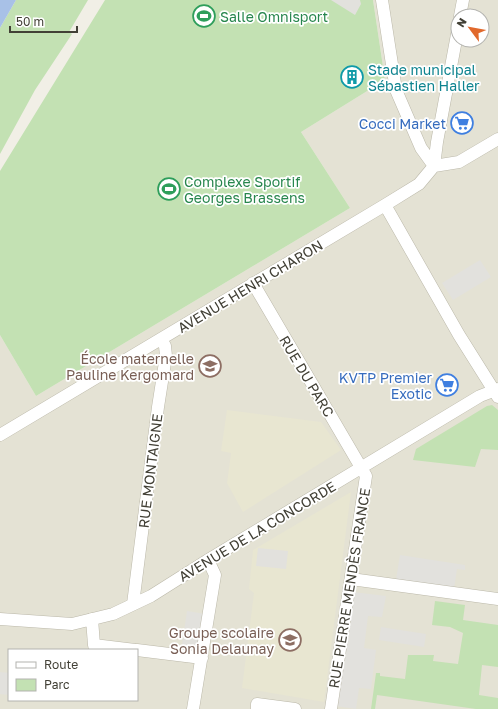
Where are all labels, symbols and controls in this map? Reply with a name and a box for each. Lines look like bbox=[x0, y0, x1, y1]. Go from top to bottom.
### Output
sports icon: Salle Omnisport bbox=[191, 3, 217, 29]
scale bar bbox=[10, 8, 77, 34]
place label: Salle Omnisport bbox=[220, 8, 328, 25]
north arrow bbox=[450, 8, 490, 48]
text: 50 m bbox=[16, 14, 44, 29]
text: N bbox=[453, 15, 469, 29]
place label: Stade municipal Sébastien Haller bbox=[368, 61, 480, 94]
building icon: Stade municipal Sébastien Haller bbox=[339, 64, 365, 90]
supermarket icon: Cocci Market bbox=[449, 110, 475, 136]
place label: Cocci Market bbox=[359, 115, 446, 132]
place label: Complexe Sportif Georges Brassens bbox=[184, 173, 305, 206]
sports icon: Complexe Sportif Georges Brassens bbox=[156, 176, 182, 202]
street label: AVENUE HENRI CHARON bbox=[174, 236, 326, 336]
street label: RUE DU PARC bbox=[276, 332, 338, 420]
place label: École maternelle Pauline Kergomard bbox=[66, 350, 194, 383]
school or university icon: École maternelle Pauline Kergomard bbox=[197, 353, 223, 379]
place label: KVTP Premier Exotic bbox=[339, 369, 433, 402]
supermarket icon: KVTP Premier Exotic bbox=[434, 372, 460, 398]
street label: RUE MONTAIGNE bbox=[135, 413, 165, 529]
street label: AVENUE DE LA CONCORDE bbox=[175, 477, 339, 585]
street label: RUE PIERRE MENDÈS FRANCE bbox=[325, 487, 373, 689]
place label: Groupe scolaire Sonia Delaunay bbox=[169, 624, 274, 657]
school or university icon: Groupe scolaire Sonia Delaunay bbox=[277, 627, 303, 653]
legend bbox=[8, 649, 138, 701]
text: Route bbox=[44, 657, 78, 672]
text: Parc bbox=[44, 677, 70, 692]

